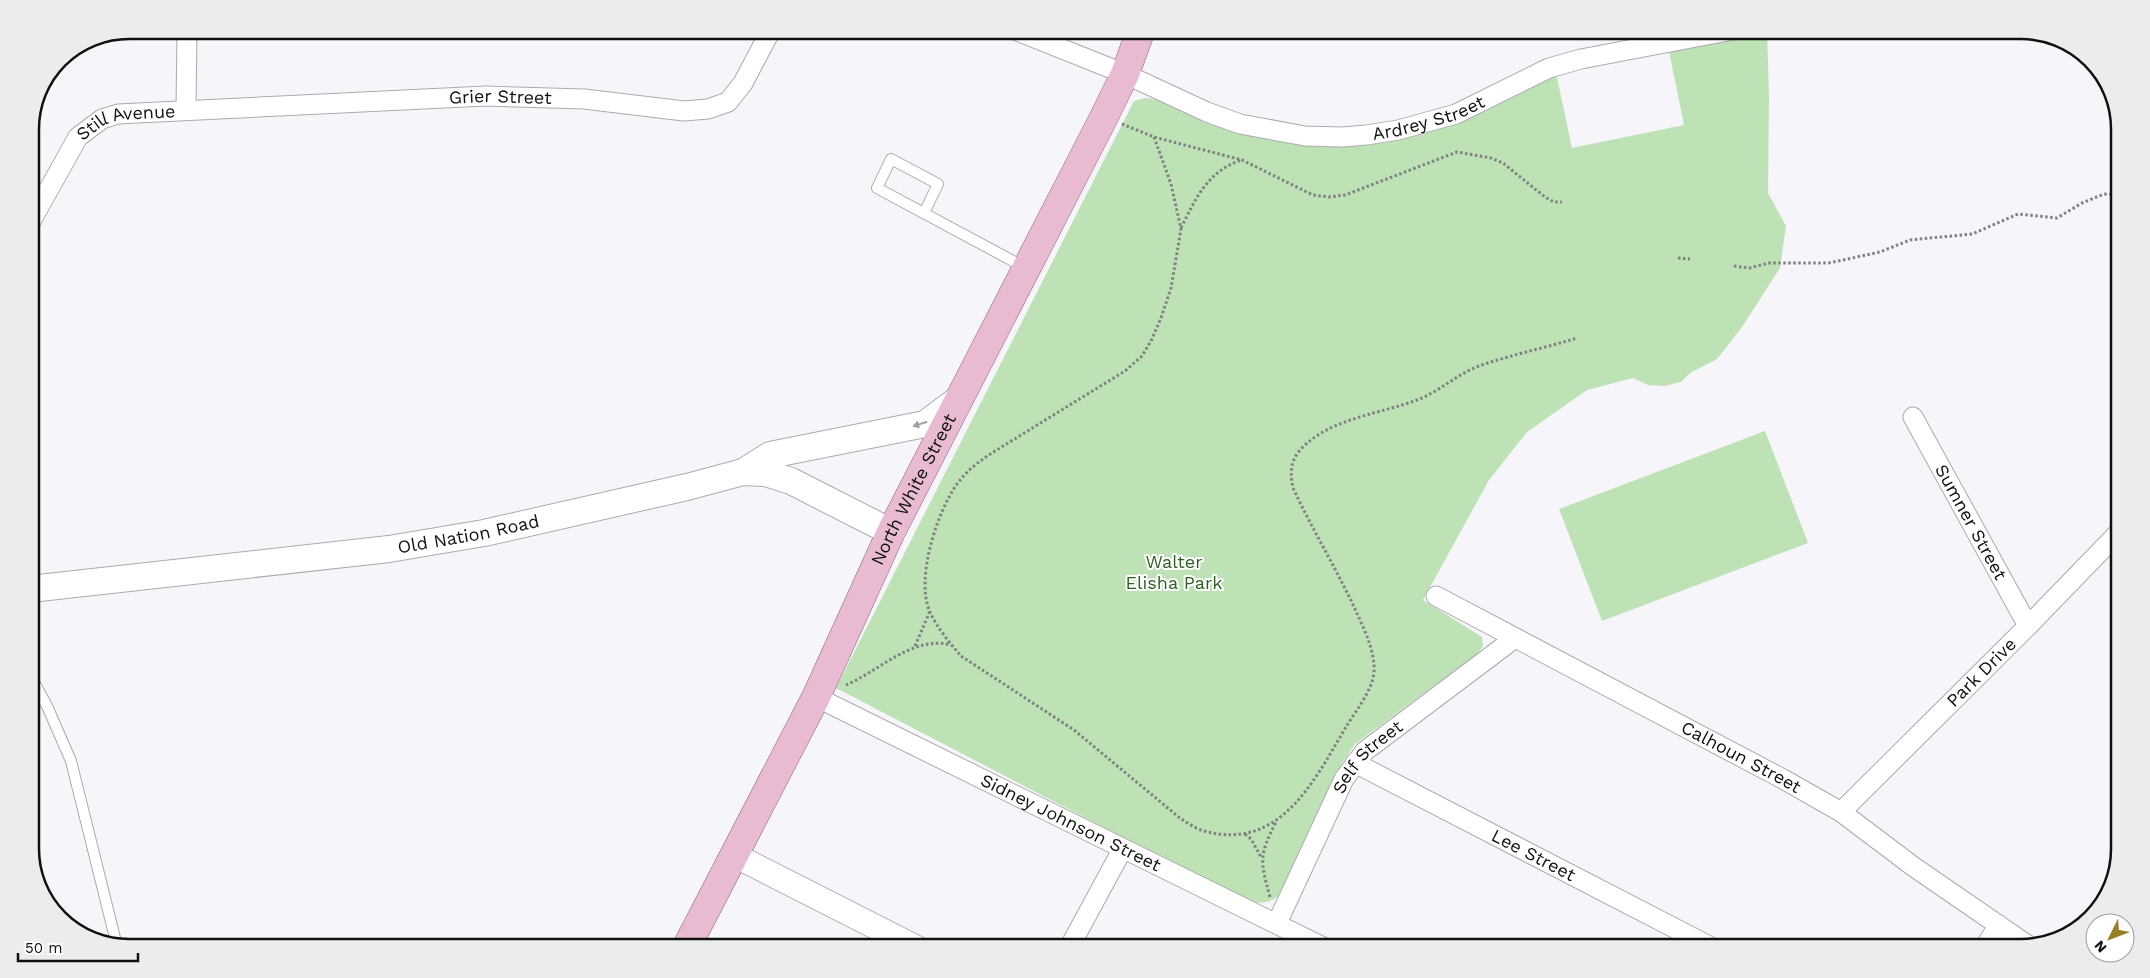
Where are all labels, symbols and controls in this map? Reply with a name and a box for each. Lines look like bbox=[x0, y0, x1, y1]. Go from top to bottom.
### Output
street label: Grier Street bbox=[448, 85, 553, 108]
street label: Ardrey Street bbox=[1371, 90, 1488, 144]
street label: Still Avenue bbox=[72, 100, 176, 145]
street label: North White Street bbox=[866, 410, 960, 568]
one-way arrow bbox=[912, 421, 927, 429]
street label: Sumner Street bbox=[1931, 461, 2012, 584]
street label: Old Nation Road bbox=[396, 510, 541, 557]
park label: Walter Elisha Park bbox=[1125, 551, 1223, 593]
street label: Park Drive bbox=[1942, 633, 2020, 711]
street label: Self Street bbox=[1328, 715, 1407, 797]
street label: Calhoun Street bbox=[1678, 716, 1805, 797]
street label: Sidney Johnson Street bbox=[977, 769, 1165, 876]
street label: Lee Street bbox=[1488, 824, 1580, 885]
north arrow bbox=[2085, 913, 2135, 963]
scale bar bbox=[18, 930, 138, 962]
text: N bbox=[2091, 937, 2110, 956]
text: 50 m bbox=[25, 939, 62, 957]

